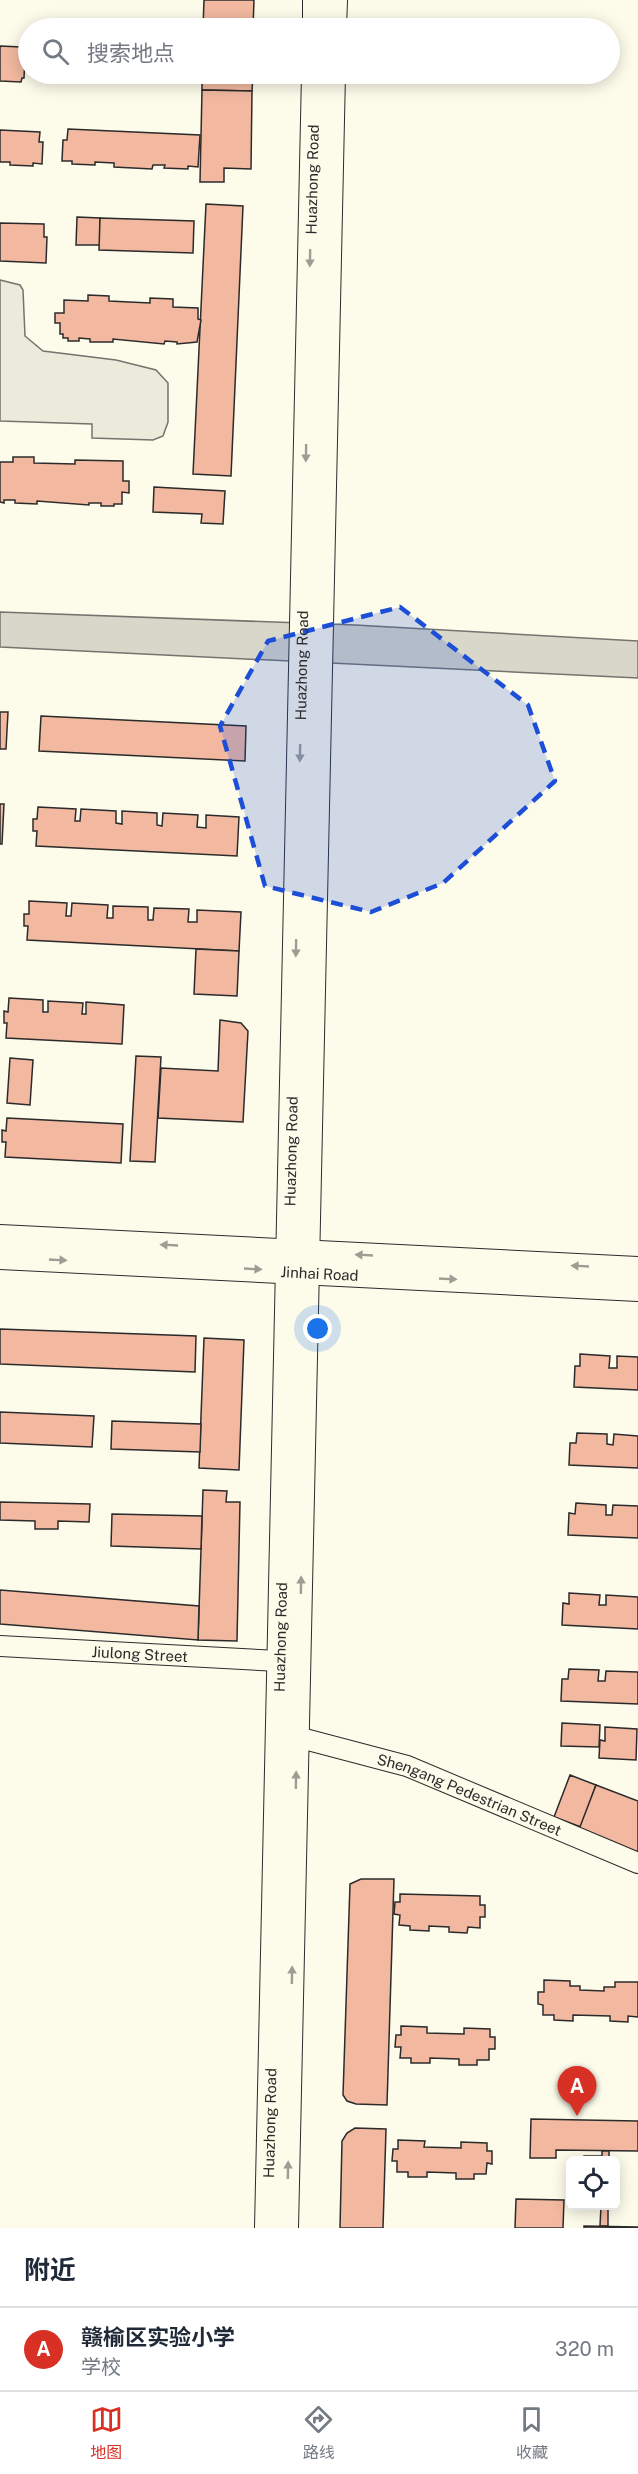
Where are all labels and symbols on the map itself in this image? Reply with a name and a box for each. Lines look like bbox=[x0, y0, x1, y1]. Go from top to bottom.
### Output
street label: Huazhong Road bbox=[302, 124, 321, 235]
one-way arrow bbox=[306, 248, 315, 267]
one-way arrow bbox=[301, 443, 311, 462]
street label: Huazhong Road bbox=[291, 610, 311, 721]
one-way arrow bbox=[295, 743, 305, 762]
one-way arrow bbox=[291, 938, 301, 957]
street label: Huazhong Road bbox=[281, 1096, 300, 1206]
one-way arrow bbox=[160, 1241, 179, 1250]
one-way arrow bbox=[354, 1251, 373, 1260]
one-way arrow bbox=[49, 1255, 68, 1264]
one-way arrow bbox=[570, 1261, 589, 1270]
street label: Jinhai Road bbox=[280, 1263, 359, 1283]
one-way arrow bbox=[244, 1265, 263, 1274]
one-way arrow bbox=[438, 1275, 457, 1284]
your location bbox=[303, 1314, 332, 1343]
one-way arrow bbox=[296, 1575, 305, 1594]
street label: Huazhong Road bbox=[270, 1582, 290, 1692]
street label: Jiulong Street bbox=[91, 1642, 189, 1665]
street label: Shengang Pedestrian Street bbox=[375, 1750, 564, 1839]
one-way arrow bbox=[291, 1770, 301, 1789]
one-way arrow bbox=[287, 1965, 297, 1984]
pin: A bbox=[558, 2066, 596, 2116]
street label: Huazhong Road bbox=[260, 2068, 279, 2178]
one-way arrow bbox=[283, 2160, 292, 2179]

